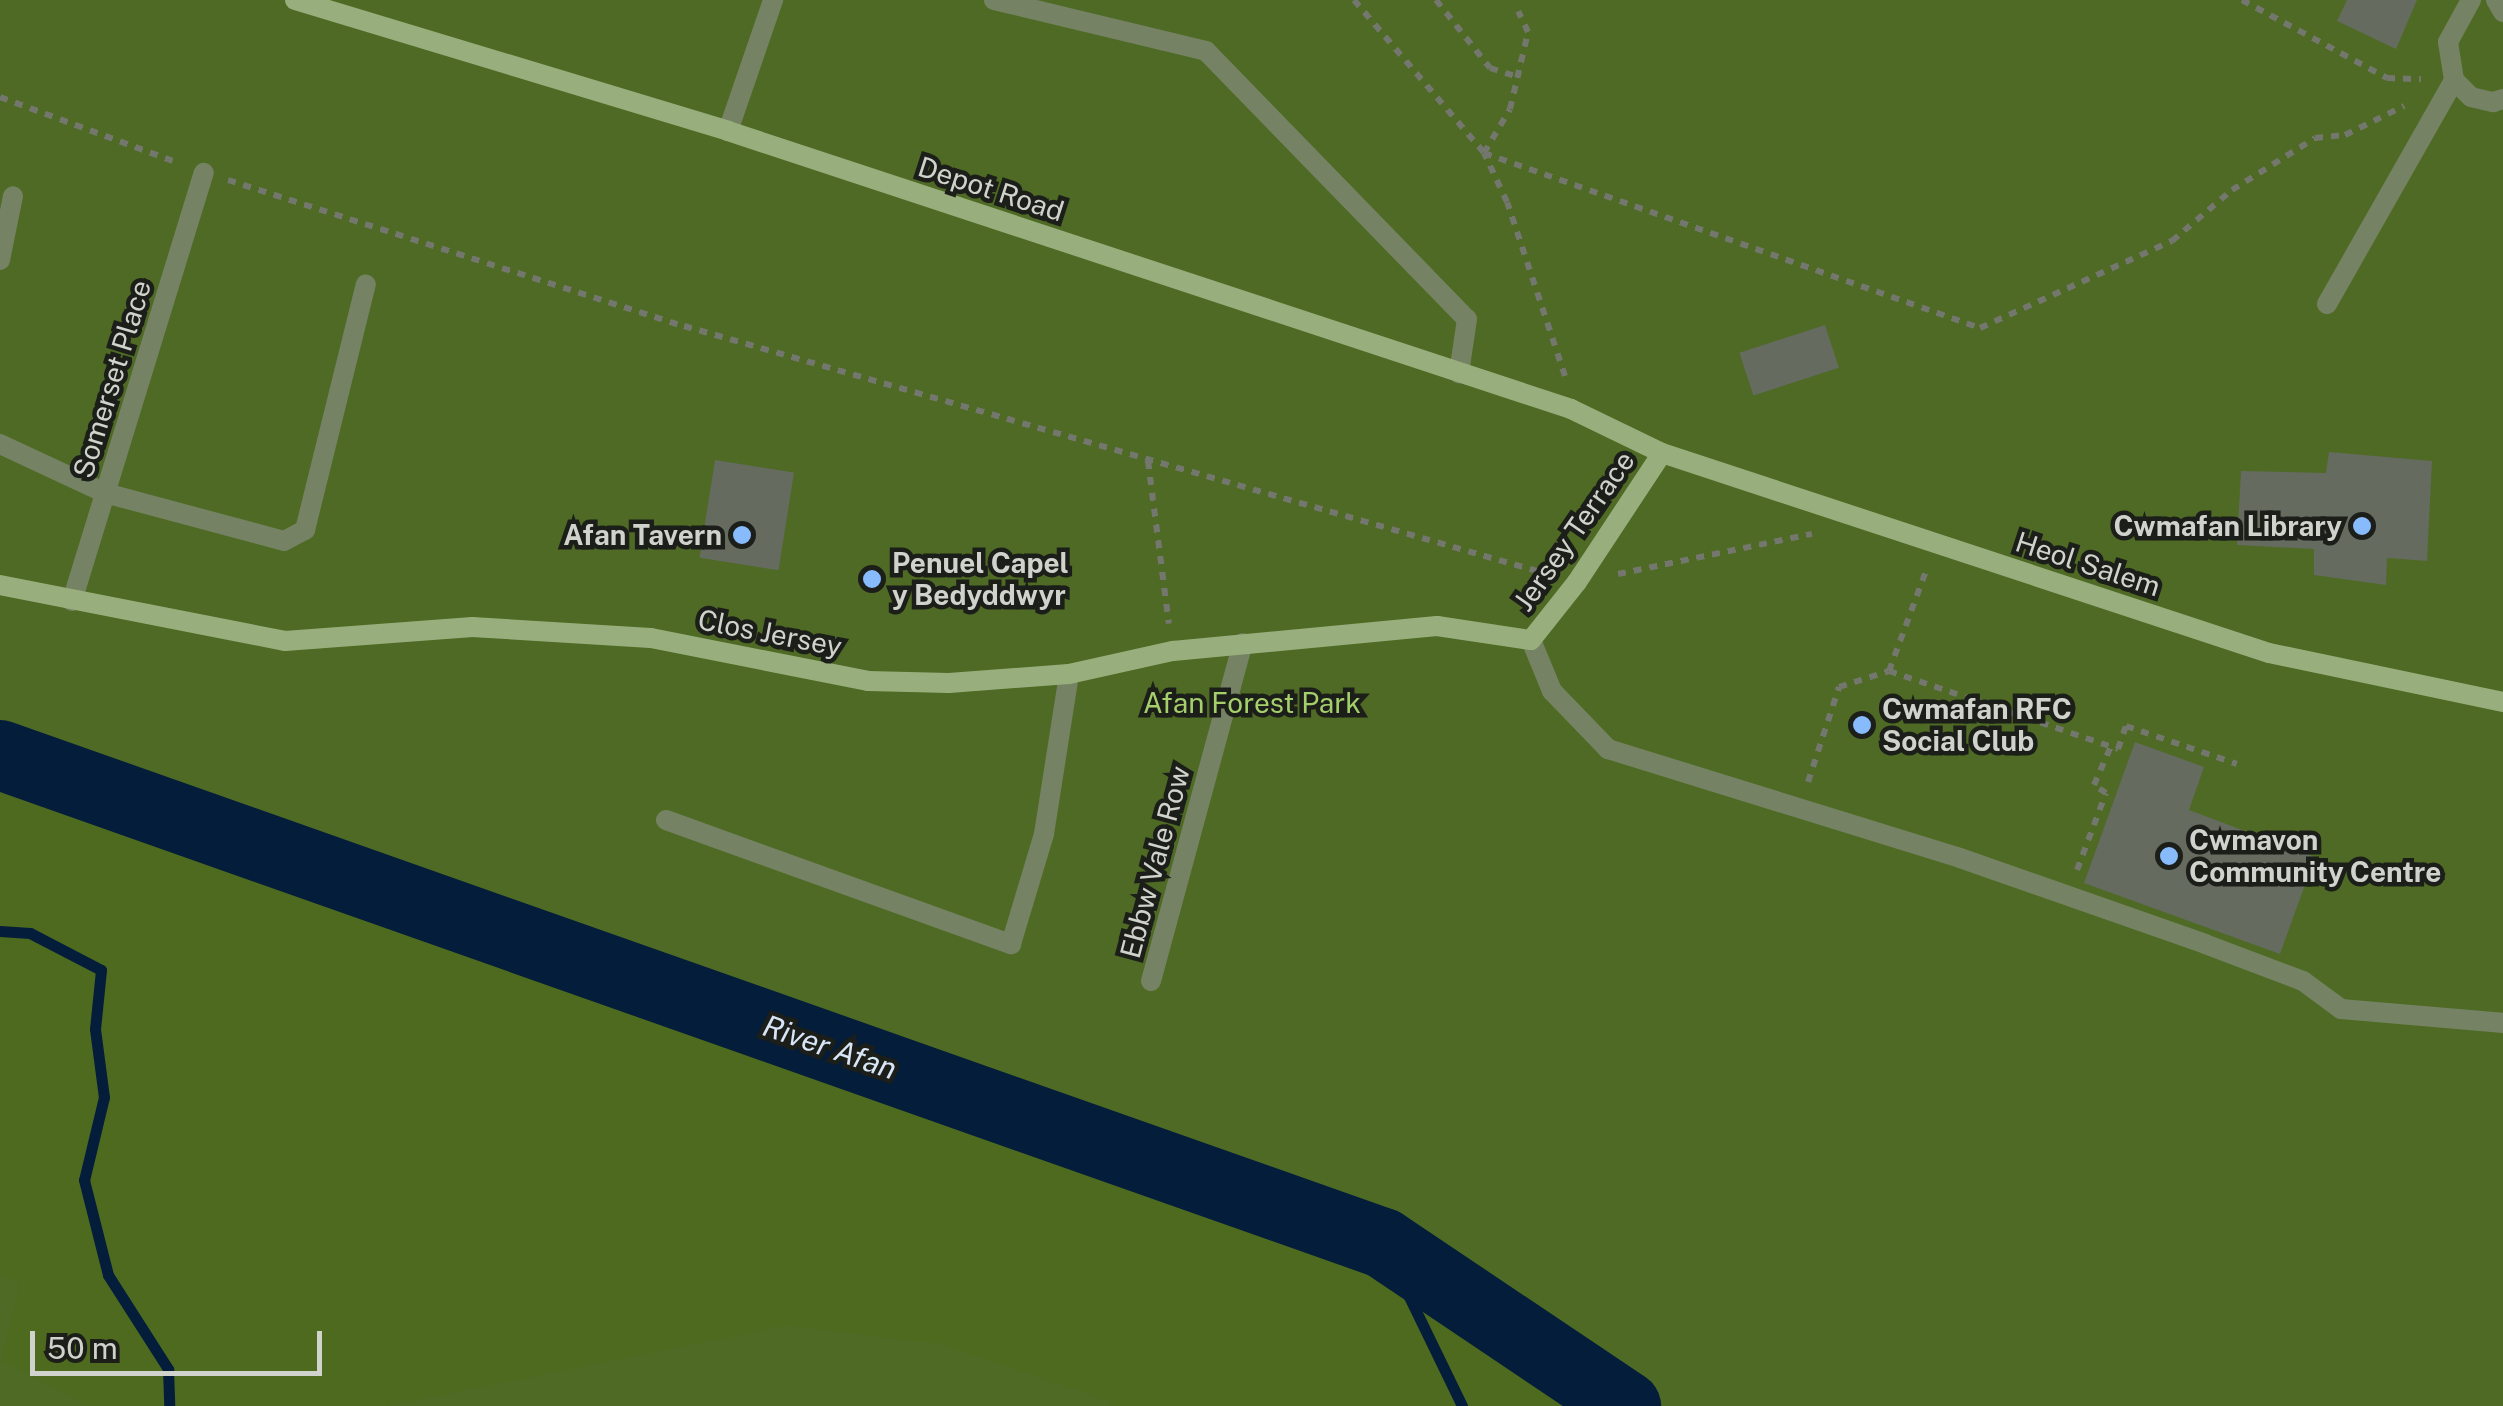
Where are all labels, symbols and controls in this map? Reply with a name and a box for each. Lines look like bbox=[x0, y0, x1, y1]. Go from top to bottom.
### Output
street label: Depot Road bbox=[914, 150, 1068, 228]
street label: Somerset Place bbox=[66, 276, 158, 482]
street label: Jersey Terrace bbox=[1506, 445, 1642, 617]
place label: Cwmafan Library bbox=[2113, 509, 2342, 543]
marker: Cwmafan Library bbox=[2351, 515, 2373, 537]
place label: Afan Tavern bbox=[563, 518, 722, 552]
marker: Afan Tavern bbox=[731, 524, 753, 546]
street label: Heol Salem bbox=[2011, 525, 2165, 603]
place label: Penuel Capel y Bedyddwyr bbox=[892, 546, 1069, 612]
marker: Penuel Capel y Bedyddwyr bbox=[861, 568, 883, 590]
street label: Clos Jersey bbox=[695, 603, 845, 663]
park label: Afan Forest Park bbox=[1143, 686, 1361, 720]
place label: Cwmafan RFC Social Club bbox=[1882, 692, 2072, 758]
marker: Cwmafan RFC Social Club bbox=[1851, 714, 1873, 736]
street label: Ebbw Vale Row bbox=[1113, 762, 1197, 962]
place label: Cwmavon Community Centre bbox=[2189, 823, 2442, 889]
marker: Cwmavon Community Centre bbox=[2158, 845, 2180, 867]
water label: River Afan bbox=[758, 1007, 902, 1087]
scale bar bbox=[35, 1311, 328, 1373]
text: 50 m bbox=[47, 1330, 118, 1366]

